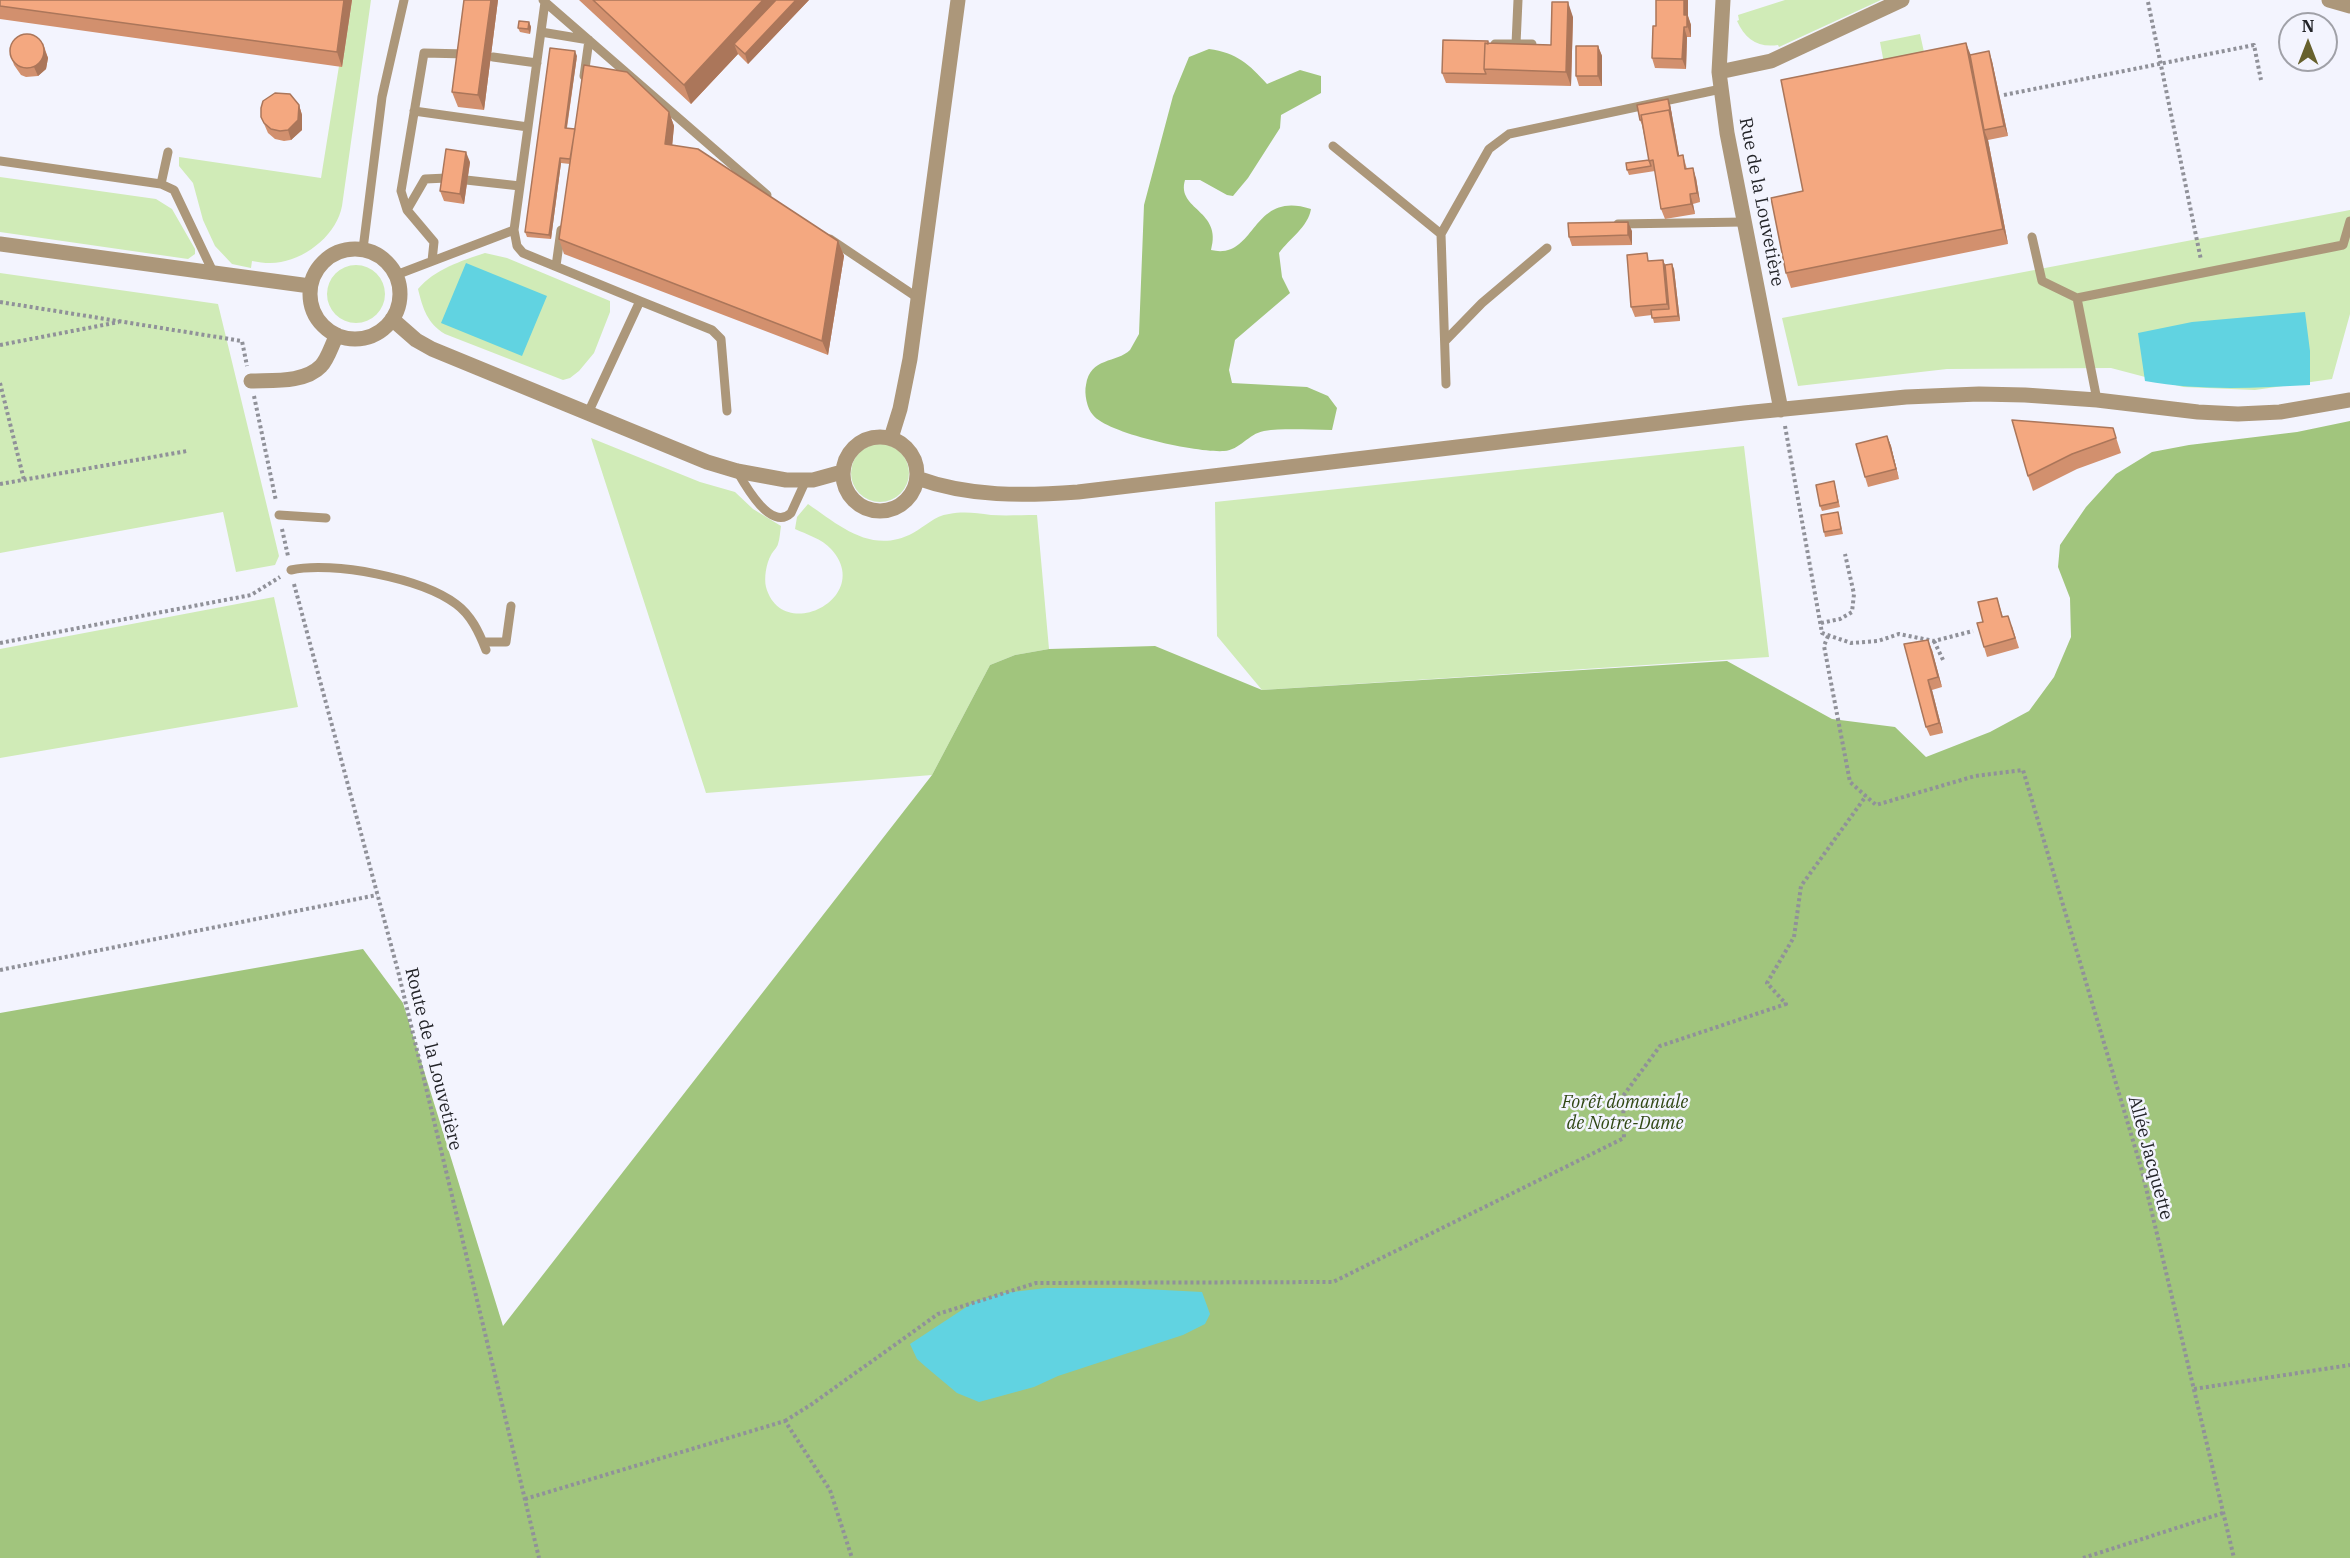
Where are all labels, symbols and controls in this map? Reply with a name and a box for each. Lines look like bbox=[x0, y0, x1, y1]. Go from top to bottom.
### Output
north arrow bbox=[2278, 12, 2338, 72]
text: N bbox=[2302, 16, 2314, 36]
street label: Rue de la Louvetière bbox=[1734, 116, 1788, 288]
street label: Route de la Louvetière bbox=[400, 965, 466, 1153]
park label: Forêt domaniale de Notre-Dame bbox=[1562, 1092, 1688, 1134]
street label: Allée Jacquette bbox=[2123, 1094, 2177, 1222]

